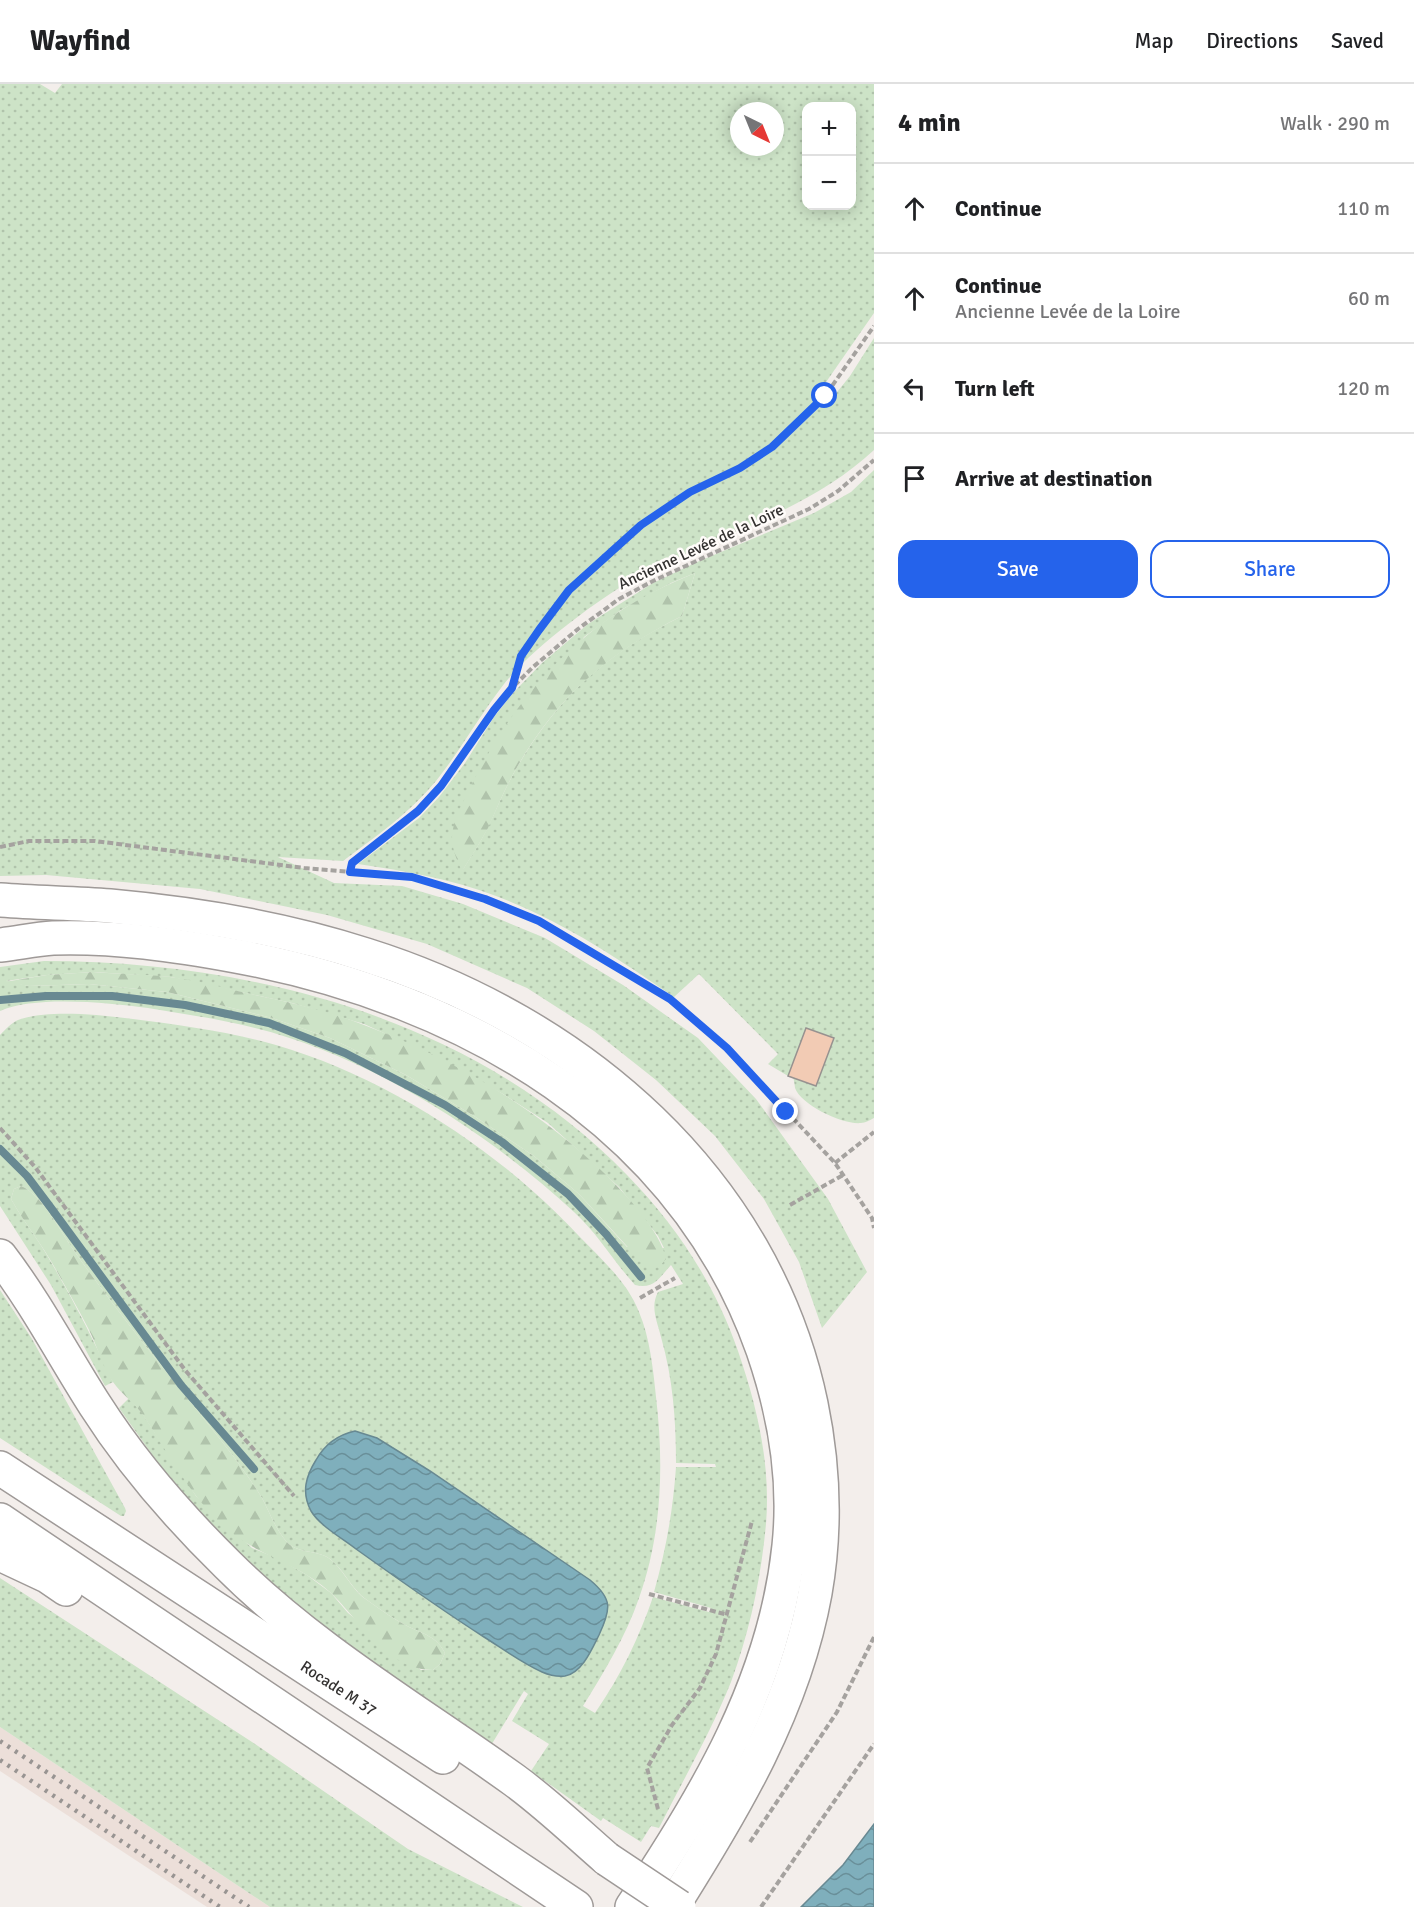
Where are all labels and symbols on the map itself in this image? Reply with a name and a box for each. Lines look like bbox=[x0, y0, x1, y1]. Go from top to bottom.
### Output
north arrow bbox=[730, 102, 784, 156]
route start bbox=[811, 382, 837, 408]
street label: Ancienne Levée de la Loire bbox=[615, 500, 787, 594]
route end bbox=[772, 1098, 798, 1124]
street label: Rocade M 37 bbox=[296, 1657, 380, 1721]

